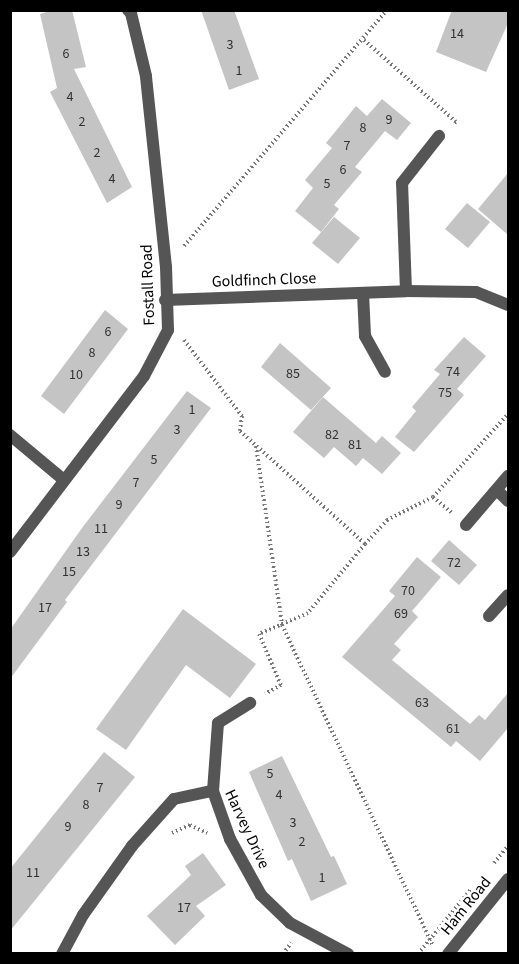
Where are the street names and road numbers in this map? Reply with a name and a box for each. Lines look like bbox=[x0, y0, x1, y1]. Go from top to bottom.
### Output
street label: Fostall Road bbox=[137, 244, 159, 326]
street label: Goldfinch Close bbox=[211, 269, 317, 291]
street label: Harvey Drive bbox=[220, 786, 274, 872]
street label: Ham Road bbox=[437, 873, 495, 939]

